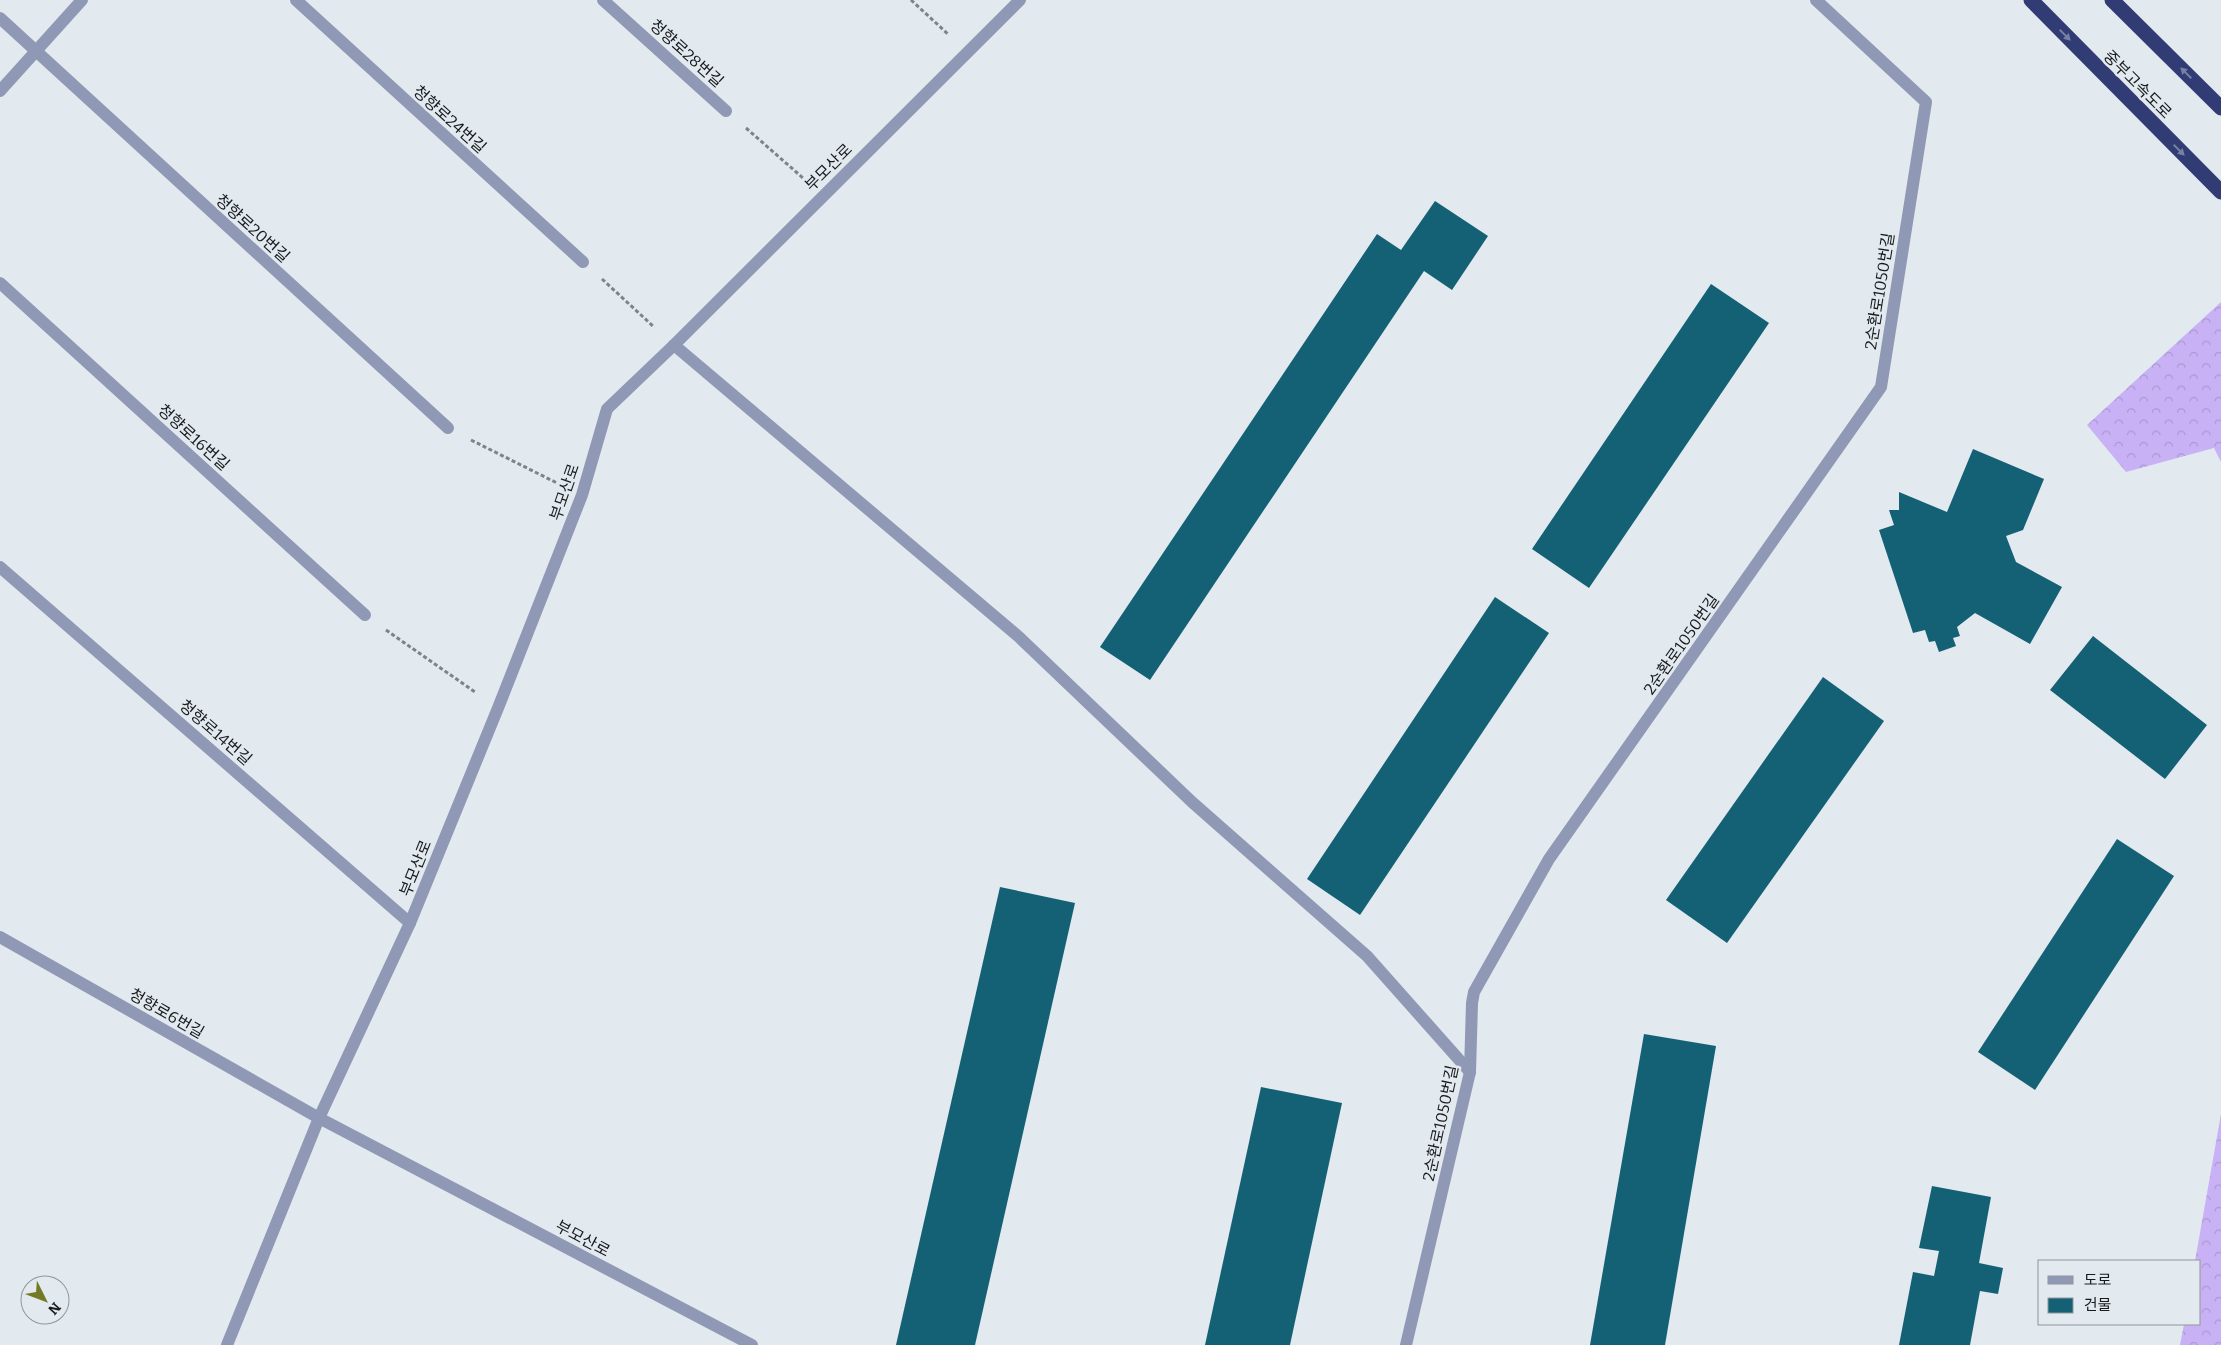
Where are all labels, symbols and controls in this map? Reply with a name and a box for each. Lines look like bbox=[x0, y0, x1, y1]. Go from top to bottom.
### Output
street label: 청향로28번길 bbox=[646, 16, 727, 91]
one-way arrow bbox=[2059, 28, 2071, 40]
street label: 중부고속도로 bbox=[2100, 46, 2176, 122]
one-way arrow bbox=[2181, 68, 2193, 80]
street label: 청향로24번길 bbox=[409, 82, 490, 157]
street label: 부모산로 bbox=[801, 140, 856, 195]
one-way arrow bbox=[2173, 144, 2185, 156]
street label: 청향로20번길 bbox=[212, 190, 293, 266]
street label: 2순환로1050번길 bbox=[1861, 231, 1898, 351]
street label: 청향로16번길 bbox=[154, 400, 233, 474]
street label: 부모산로 bbox=[546, 461, 583, 523]
street label: 2순환로1050번길 bbox=[1640, 591, 1723, 698]
street label: 청향로14번길 bbox=[176, 696, 256, 769]
street label: 부모산로 bbox=[396, 837, 435, 899]
street label: 청향로6번길 bbox=[126, 984, 207, 1042]
street label: 2순환로1050번길 bbox=[1419, 1063, 1462, 1183]
street label: 부모산로 bbox=[552, 1216, 613, 1261]
legend bbox=[2038, 1260, 2201, 1325]
text: 도로 bbox=[2084, 1271, 2112, 1289]
north arrow bbox=[20, 1275, 70, 1325]
text: 건물 bbox=[2084, 1296, 2112, 1314]
text: N bbox=[44, 1299, 64, 1318]

